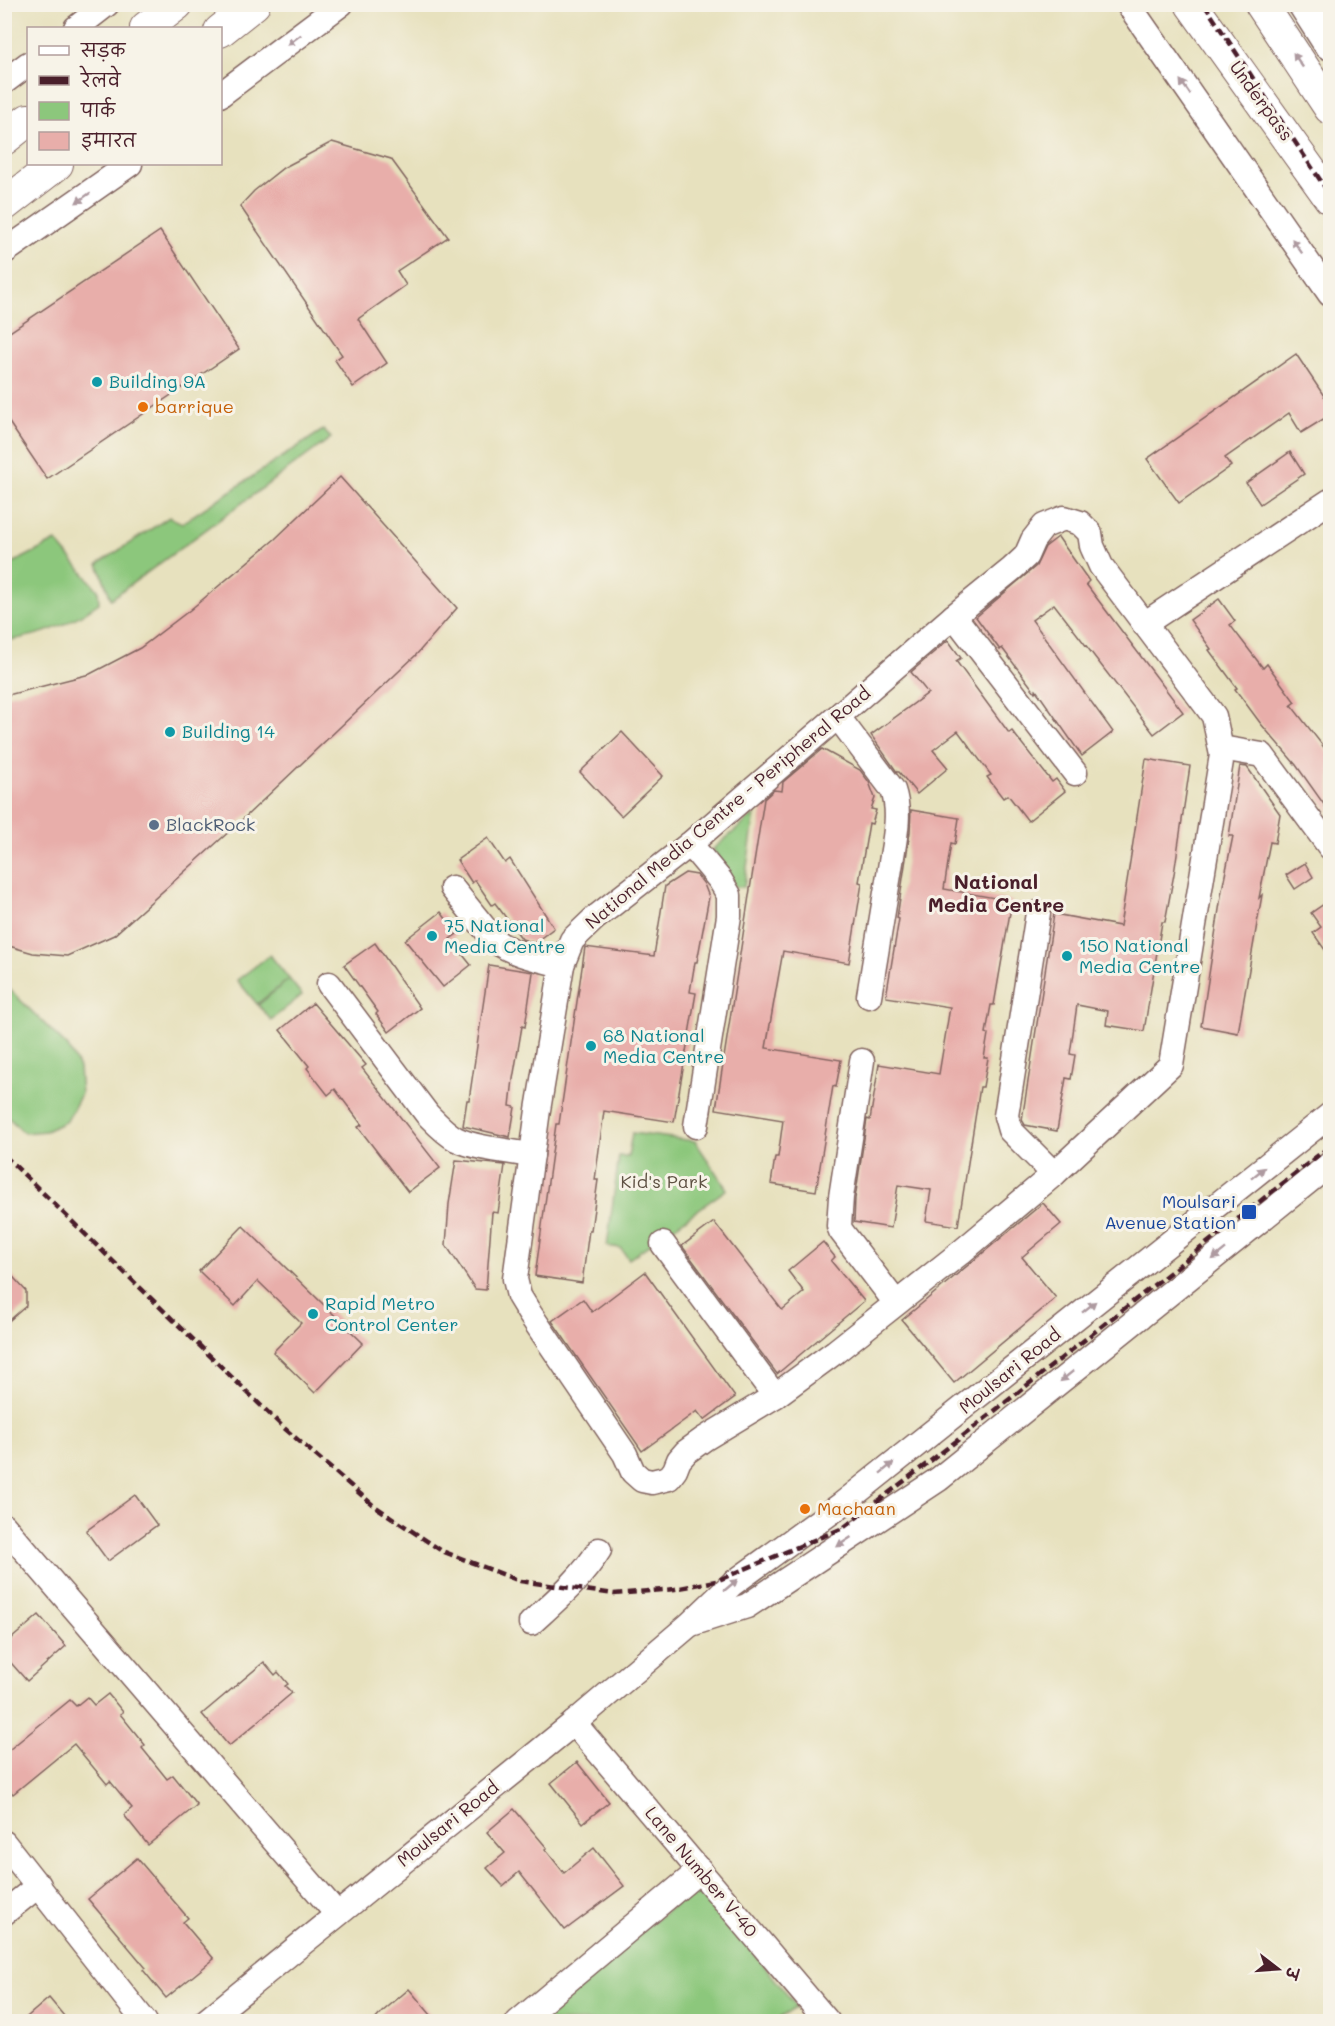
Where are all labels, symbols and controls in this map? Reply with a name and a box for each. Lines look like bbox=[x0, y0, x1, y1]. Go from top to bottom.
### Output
legend bbox=[27, 27, 222, 165]
one-way arrow bbox=[286, 33, 301, 45]
text: सड़क bbox=[80, 38, 126, 62]
one-way arrow bbox=[1292, 52, 1304, 68]
street label: Underpass bbox=[1225, 56, 1299, 145]
text: रेलवे bbox=[79, 65, 122, 92]
one-way arrow bbox=[1179, 79, 1191, 95]
text: पार्क bbox=[80, 97, 116, 122]
text: इमारत bbox=[81, 128, 137, 152]
one-way arrow bbox=[75, 192, 91, 204]
one-way arrow bbox=[1291, 239, 1303, 255]
place label: Building 9A bbox=[109, 369, 206, 393]
marker: Building 9A bbox=[90, 375, 104, 389]
place label: barrique bbox=[155, 394, 234, 418]
marker: barrique bbox=[136, 400, 150, 414]
street label: National Media Centre - Peripheral Road bbox=[580, 681, 875, 934]
place label: Building 14 bbox=[182, 719, 275, 743]
marker: Building 14 bbox=[163, 725, 177, 739]
place label: BlackRock bbox=[166, 812, 255, 836]
marker: BlackRock bbox=[147, 818, 161, 832]
district label: National Media Centre bbox=[928, 868, 1064, 917]
place label: 75 National Media Centre bbox=[444, 913, 565, 958]
marker: 75 National Media Centre bbox=[425, 929, 439, 943]
place label: 150 National Media Centre bbox=[1079, 933, 1200, 978]
marker: 150 National Media Centre bbox=[1060, 949, 1074, 963]
place label: 68 National Media Centre bbox=[603, 1023, 724, 1068]
marker: 68 National Media Centre bbox=[584, 1039, 598, 1053]
one-way arrow bbox=[1250, 1166, 1266, 1179]
park label: Kid's Park bbox=[620, 1169, 708, 1193]
place label: Moulsari Avenue Station bbox=[1105, 1189, 1236, 1234]
marker: Moulsari Avenue Station bbox=[1240, 1203, 1258, 1221]
one-way arrow bbox=[1212, 1247, 1227, 1259]
place label: Rapid Metro Control Center bbox=[325, 1291, 458, 1336]
one-way arrow bbox=[1081, 1301, 1097, 1314]
marker: Rapid Metro Control Center bbox=[306, 1307, 320, 1321]
street label: Moulsari Road bbox=[953, 1322, 1065, 1419]
one-way arrow bbox=[1060, 1369, 1075, 1381]
one-way arrow bbox=[880, 1462, 895, 1475]
place label: Machaan bbox=[817, 1496, 896, 1520]
marker: Machaan bbox=[798, 1502, 812, 1516]
one-way arrow bbox=[836, 1536, 852, 1547]
one-way arrow bbox=[723, 1578, 739, 1591]
street label: Moulsari Road bbox=[391, 1775, 503, 1872]
street label: Lane Number V-40 bbox=[640, 1801, 763, 1942]
north arrow bbox=[1248, 1939, 1308, 1999]
text: उ bbox=[1281, 1963, 1305, 1983]

